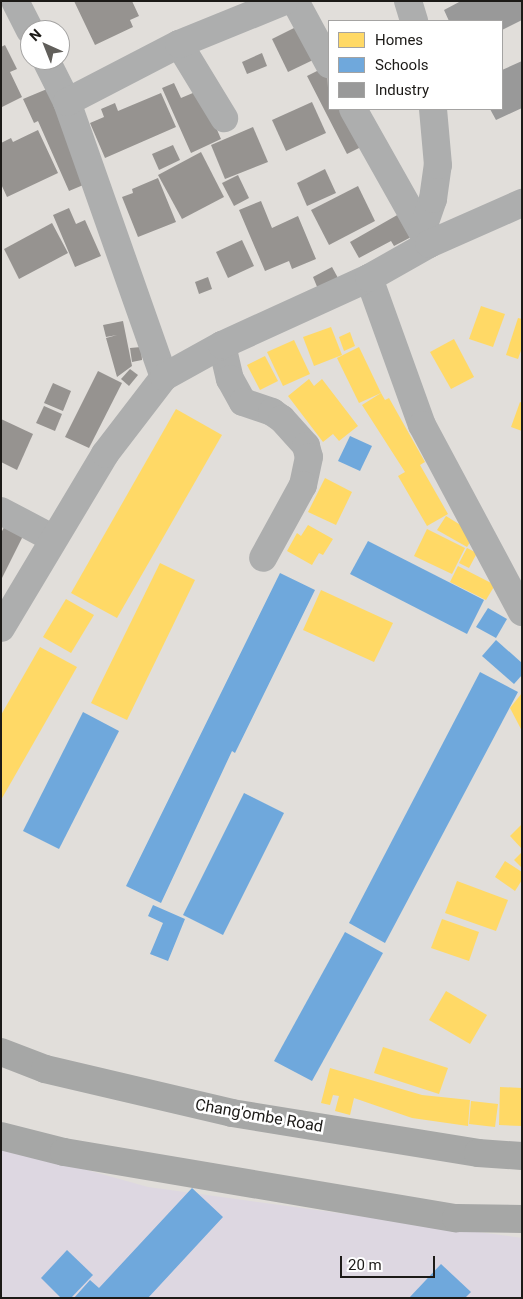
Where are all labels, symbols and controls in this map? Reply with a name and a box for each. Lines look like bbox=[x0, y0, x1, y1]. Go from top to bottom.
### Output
north arrow bbox=[20, 20, 70, 70]
legend bbox=[328, 20, 503, 110]
text: N bbox=[26, 26, 44, 44]
text: Homes bbox=[375, 31, 423, 49]
text: Schools bbox=[375, 56, 429, 74]
text: Industry bbox=[375, 81, 429, 99]
street label: Chang'ombe Road bbox=[194, 1095, 324, 1137]
scale bar bbox=[343, 1246, 438, 1278]
text: 20 m bbox=[348, 1256, 382, 1274]

